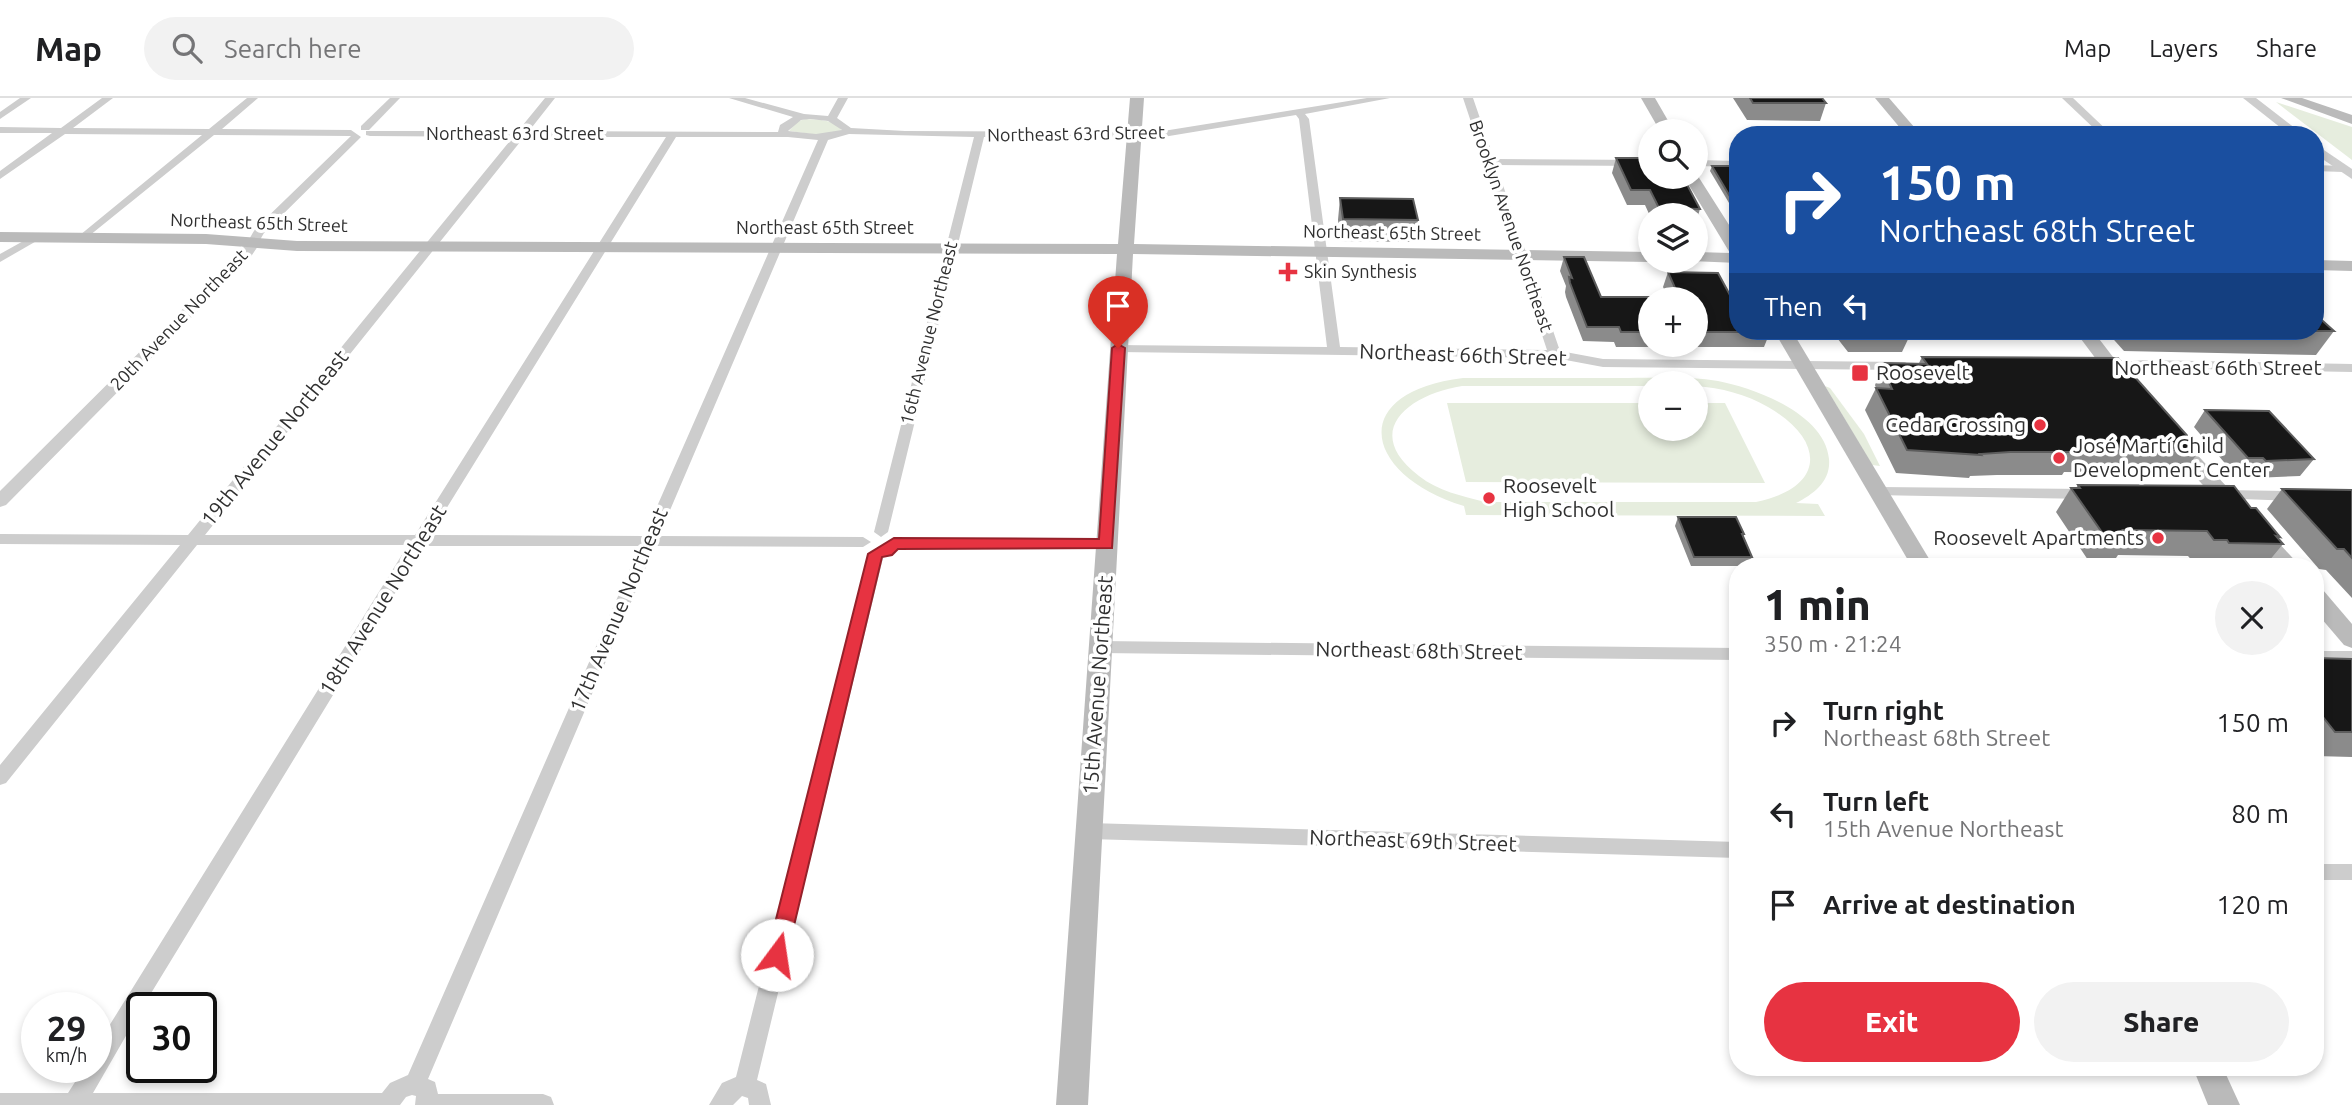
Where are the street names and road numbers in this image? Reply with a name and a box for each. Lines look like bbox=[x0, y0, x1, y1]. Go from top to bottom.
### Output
street label: Brooklyn Avenue Northeast bbox=[1466, 117, 1558, 334]
street label: Northeast 63rd Street bbox=[987, 121, 1165, 145]
street label: Northeast 63rd Street bbox=[426, 123, 604, 143]
street label: Northeast 65th Street bbox=[170, 209, 348, 235]
street label: Northeast 65th Street bbox=[736, 217, 914, 237]
street label: Northeast 65th Street bbox=[1303, 220, 1481, 244]
street label: 16th Avenue Northeast bbox=[896, 239, 960, 426]
street label: 20th Avenue Northeast bbox=[106, 245, 251, 394]
street label: Northeast 66th Street bbox=[1359, 338, 1567, 370]
street label: 19th Avenue Northeast bbox=[196, 345, 353, 530]
street label: Northeast 66th Street bbox=[2114, 355, 2322, 379]
street label: 18th Avenue Northeast bbox=[314, 500, 450, 699]
street label: 17th Avenue Northeast bbox=[564, 504, 672, 715]
street label: 15th Avenue Northeast bbox=[1077, 575, 1117, 795]
street label: Northeast 68th Street bbox=[1315, 636, 1523, 664]
street label: Northeast 69th Street bbox=[1309, 824, 1517, 856]

